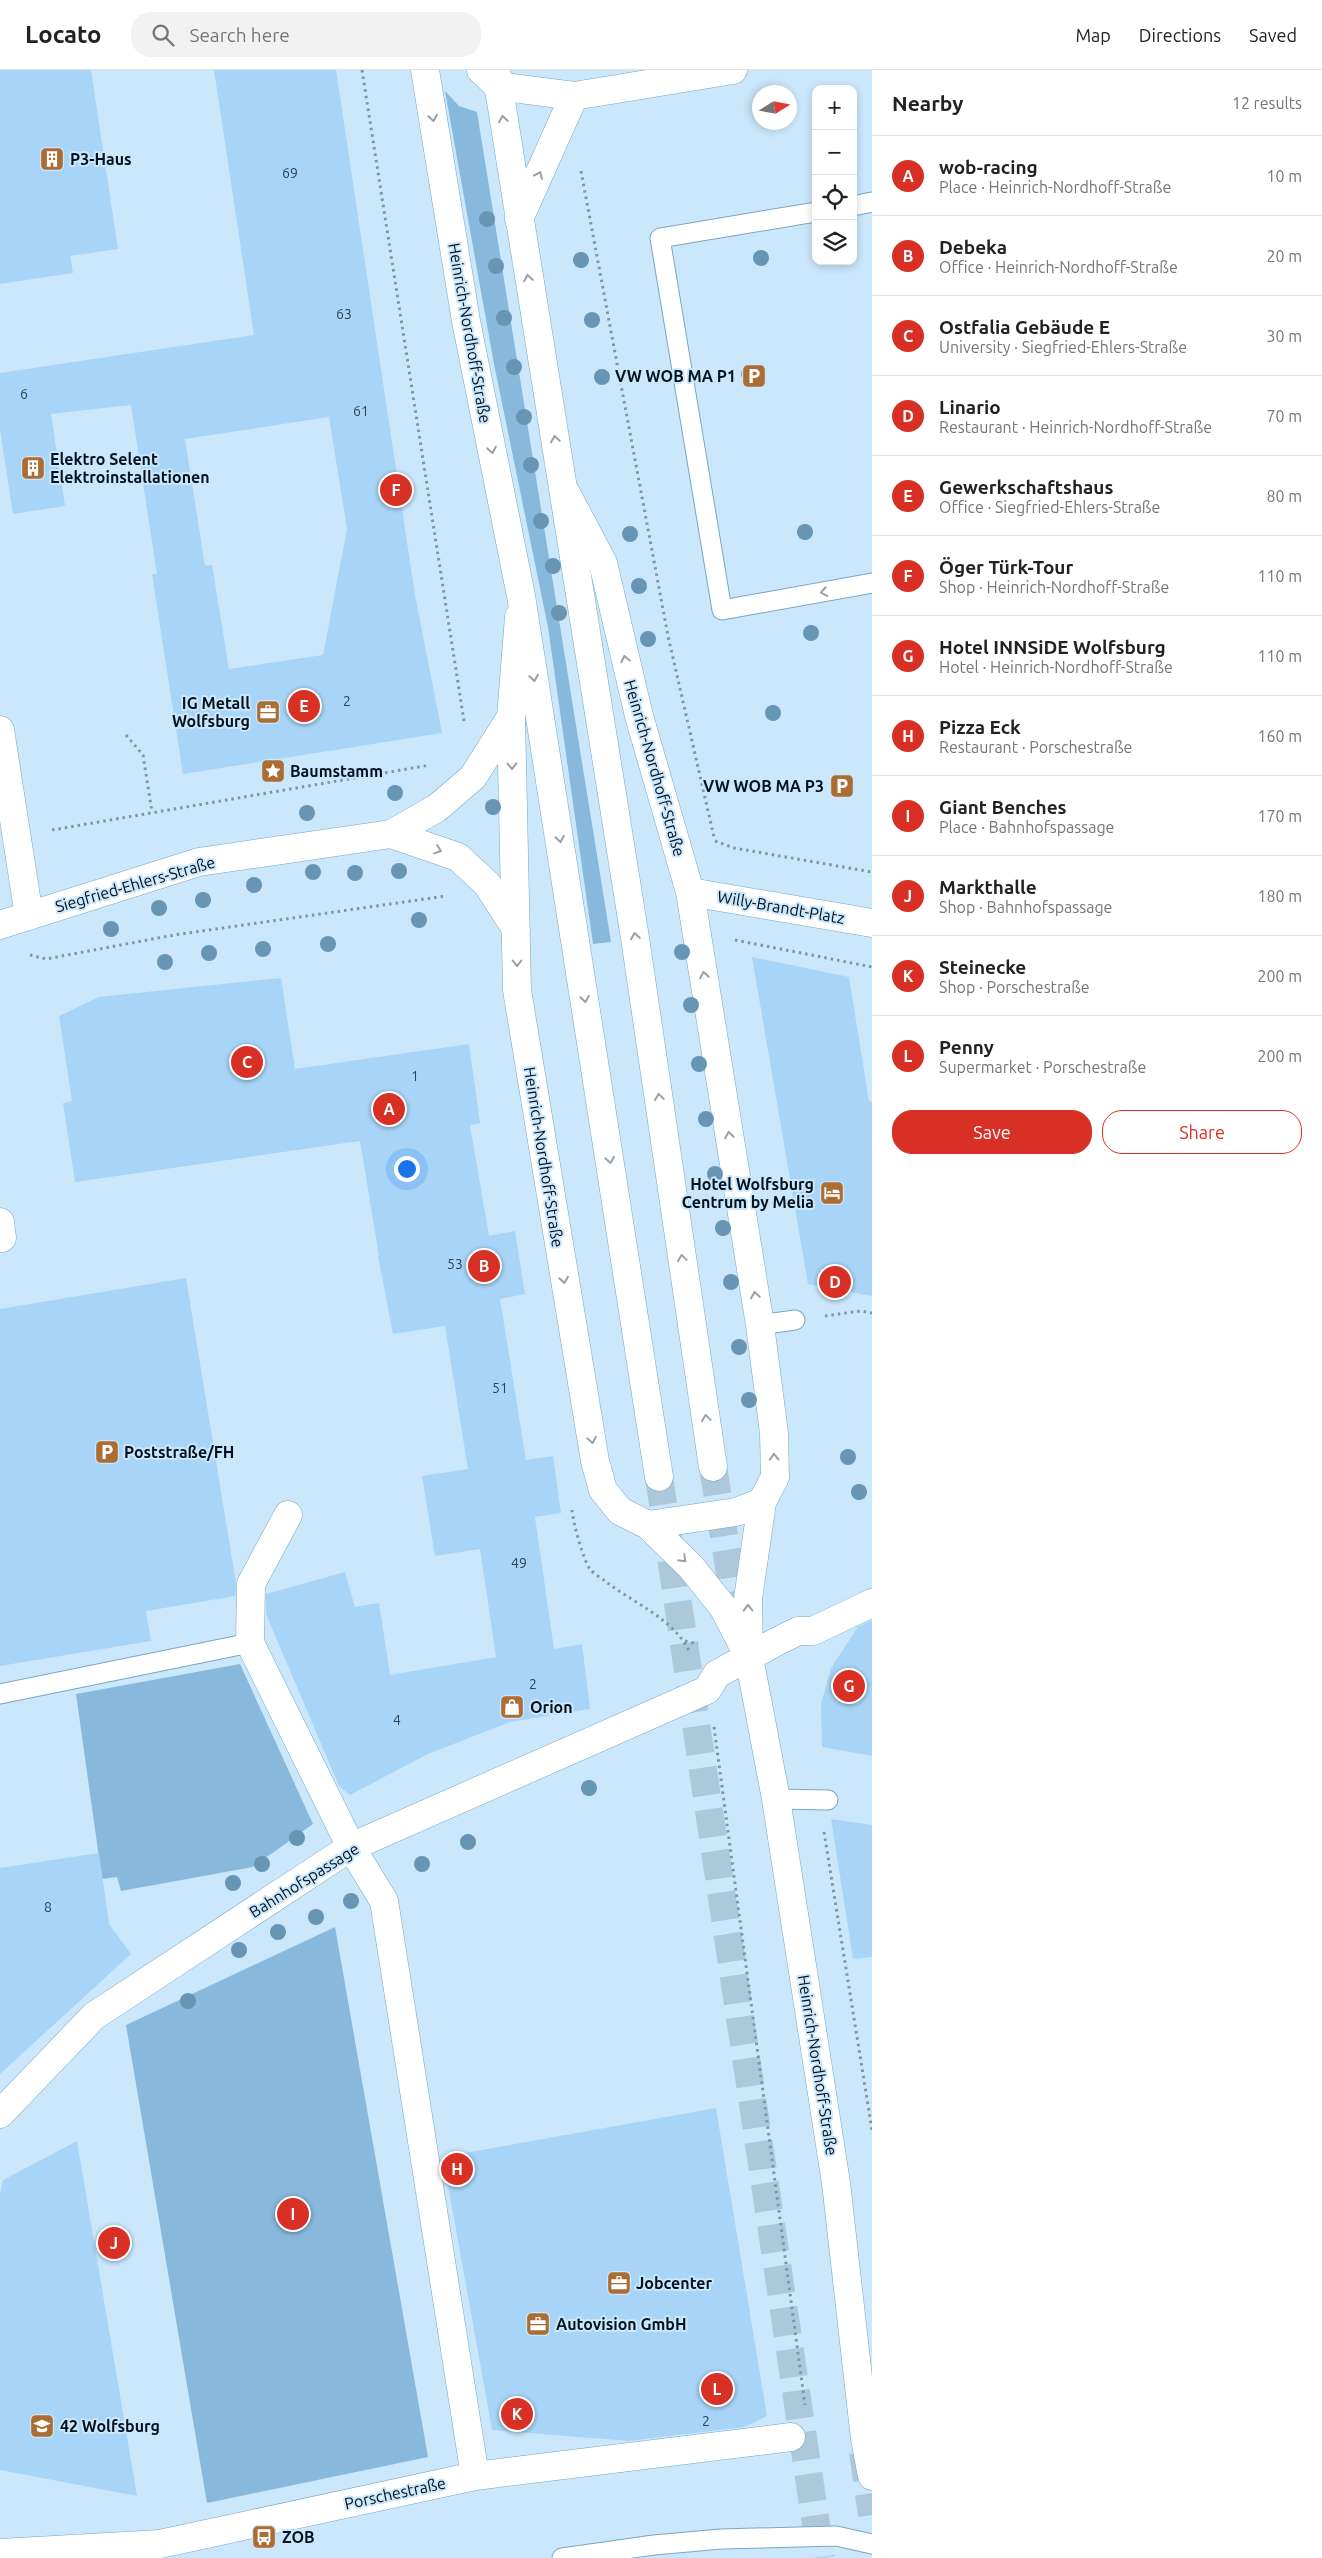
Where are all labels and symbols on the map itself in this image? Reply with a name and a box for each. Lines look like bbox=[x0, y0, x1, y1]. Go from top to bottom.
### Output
north arrow bbox=[752, 85, 797, 130]
one-way arrow bbox=[427, 114, 437, 122]
one-way arrow bbox=[499, 115, 509, 123]
building icon: P3-Haus bbox=[39, 146, 65, 172]
place label: P3-Haus bbox=[70, 150, 132, 168]
house number: 69 bbox=[282, 165, 298, 181]
one-way arrow bbox=[532, 171, 543, 180]
street label: Heinrich-Nordhoff-Straße bbox=[445, 241, 495, 425]
one-way arrow bbox=[524, 274, 534, 283]
house number: 63 bbox=[336, 306, 352, 322]
parking icon: VW WOB MA P1 bbox=[741, 363, 767, 389]
place label: VW WOB MA P1 bbox=[615, 367, 736, 385]
house number: 6 bbox=[20, 386, 28, 402]
house number: 61 bbox=[353, 403, 369, 419]
one-way arrow bbox=[550, 434, 560, 443]
one-way arrow bbox=[486, 446, 496, 455]
place label: Elektro Selent Elektroinstallationen bbox=[50, 450, 210, 486]
building icon: Elektro Selent Elektroinstallationen bbox=[20, 455, 46, 481]
pin: F bbox=[380, 471, 412, 509]
one-way arrow bbox=[820, 586, 828, 597]
one-way arrow bbox=[620, 655, 631, 664]
one-way arrow bbox=[528, 675, 539, 683]
street label: Heinrich-Nordhoff-Straße bbox=[621, 678, 689, 858]
pin: E bbox=[288, 687, 320, 725]
house number: 2 bbox=[343, 693, 351, 709]
place label: IG Metall Wolfsburg bbox=[172, 694, 250, 730]
office icon: IG Metall Wolfsburg bbox=[255, 699, 281, 725]
place icon: Baumstamm bbox=[260, 758, 286, 784]
place label: Baumstamm bbox=[290, 762, 383, 780]
one-way arrow bbox=[507, 762, 518, 770]
parking icon: VW WOB MA P3 bbox=[829, 773, 855, 799]
place label: VW WOB MA P3 bbox=[703, 777, 824, 795]
one-way arrow bbox=[554, 834, 564, 843]
one-way arrow bbox=[433, 844, 441, 854]
street label: Siegfried-Ehlers-Straße bbox=[53, 853, 217, 915]
street label: Willy-Brandt-Platz bbox=[716, 887, 846, 927]
one-way arrow bbox=[630, 932, 641, 940]
one-way arrow bbox=[512, 960, 522, 968]
one-way arrow bbox=[699, 970, 709, 979]
one-way arrow bbox=[579, 996, 590, 1004]
pin: C bbox=[231, 1043, 263, 1081]
street label: Heinrich-Nordhoff-Straße bbox=[521, 1065, 567, 1249]
house number: 1 bbox=[411, 1068, 419, 1084]
pin: A bbox=[373, 1090, 405, 1128]
one-way arrow bbox=[654, 1093, 664, 1101]
one-way arrow bbox=[725, 1131, 735, 1139]
your location bbox=[394, 1156, 420, 1182]
one-way arrow bbox=[604, 1156, 615, 1164]
place label: Hotel Wolfsburg Centrum by Melia bbox=[682, 1175, 814, 1211]
hotel icon: Hotel Wolfsburg Centrum by Melia bbox=[819, 1180, 845, 1206]
pin: B bbox=[468, 1247, 500, 1285]
one-way arrow bbox=[678, 1253, 688, 1262]
house number: 53 bbox=[447, 1256, 463, 1272]
pin: D bbox=[819, 1263, 851, 1301]
one-way arrow bbox=[559, 1276, 569, 1285]
one-way arrow bbox=[751, 1291, 761, 1300]
house number: 51 bbox=[492, 1380, 508, 1396]
one-way arrow bbox=[701, 1414, 712, 1422]
one-way arrow bbox=[586, 1436, 596, 1445]
parking icon: Poststraße/FH bbox=[94, 1439, 120, 1465]
place label: Poststraße/FH bbox=[124, 1443, 234, 1461]
one-way arrow bbox=[769, 1452, 779, 1460]
one-way arrow bbox=[677, 1553, 686, 1562]
house number: 49 bbox=[511, 1555, 527, 1571]
one-way arrow bbox=[743, 1604, 754, 1612]
pin: G bbox=[833, 1667, 865, 1705]
house number: 2 bbox=[529, 1676, 537, 1692]
shop icon: Orion bbox=[499, 1694, 525, 1720]
place label: Orion bbox=[530, 1698, 573, 1716]
house number: 4 bbox=[393, 1712, 401, 1728]
street label: Bahnhofspassage bbox=[246, 1839, 362, 1921]
house number: 8 bbox=[44, 1899, 52, 1915]
street label: Heinrich-Nordhoff-Straße bbox=[795, 1973, 841, 2157]
pin: H bbox=[441, 2150, 473, 2188]
pin: I bbox=[277, 2195, 309, 2233]
pin: J bbox=[98, 2224, 130, 2262]
office icon: Jobcenter bbox=[606, 2270, 632, 2296]
place label: Jobcenter bbox=[636, 2274, 713, 2292]
office icon: Autovision GmbH bbox=[525, 2311, 551, 2337]
place label: Autovision GmbH bbox=[556, 2315, 687, 2333]
pin: L bbox=[701, 2370, 733, 2408]
pin: K bbox=[501, 2395, 533, 2433]
school or university icon: 42 Wolfsburg bbox=[29, 2413, 55, 2439]
house number: 2 bbox=[702, 2413, 710, 2429]
place label: 42 Wolfsburg bbox=[60, 2417, 160, 2435]
street label: Porschestraße bbox=[343, 2473, 447, 2513]
bus stop icon: ZOB bbox=[251, 2524, 277, 2550]
place label: ZOB bbox=[282, 2528, 315, 2546]

